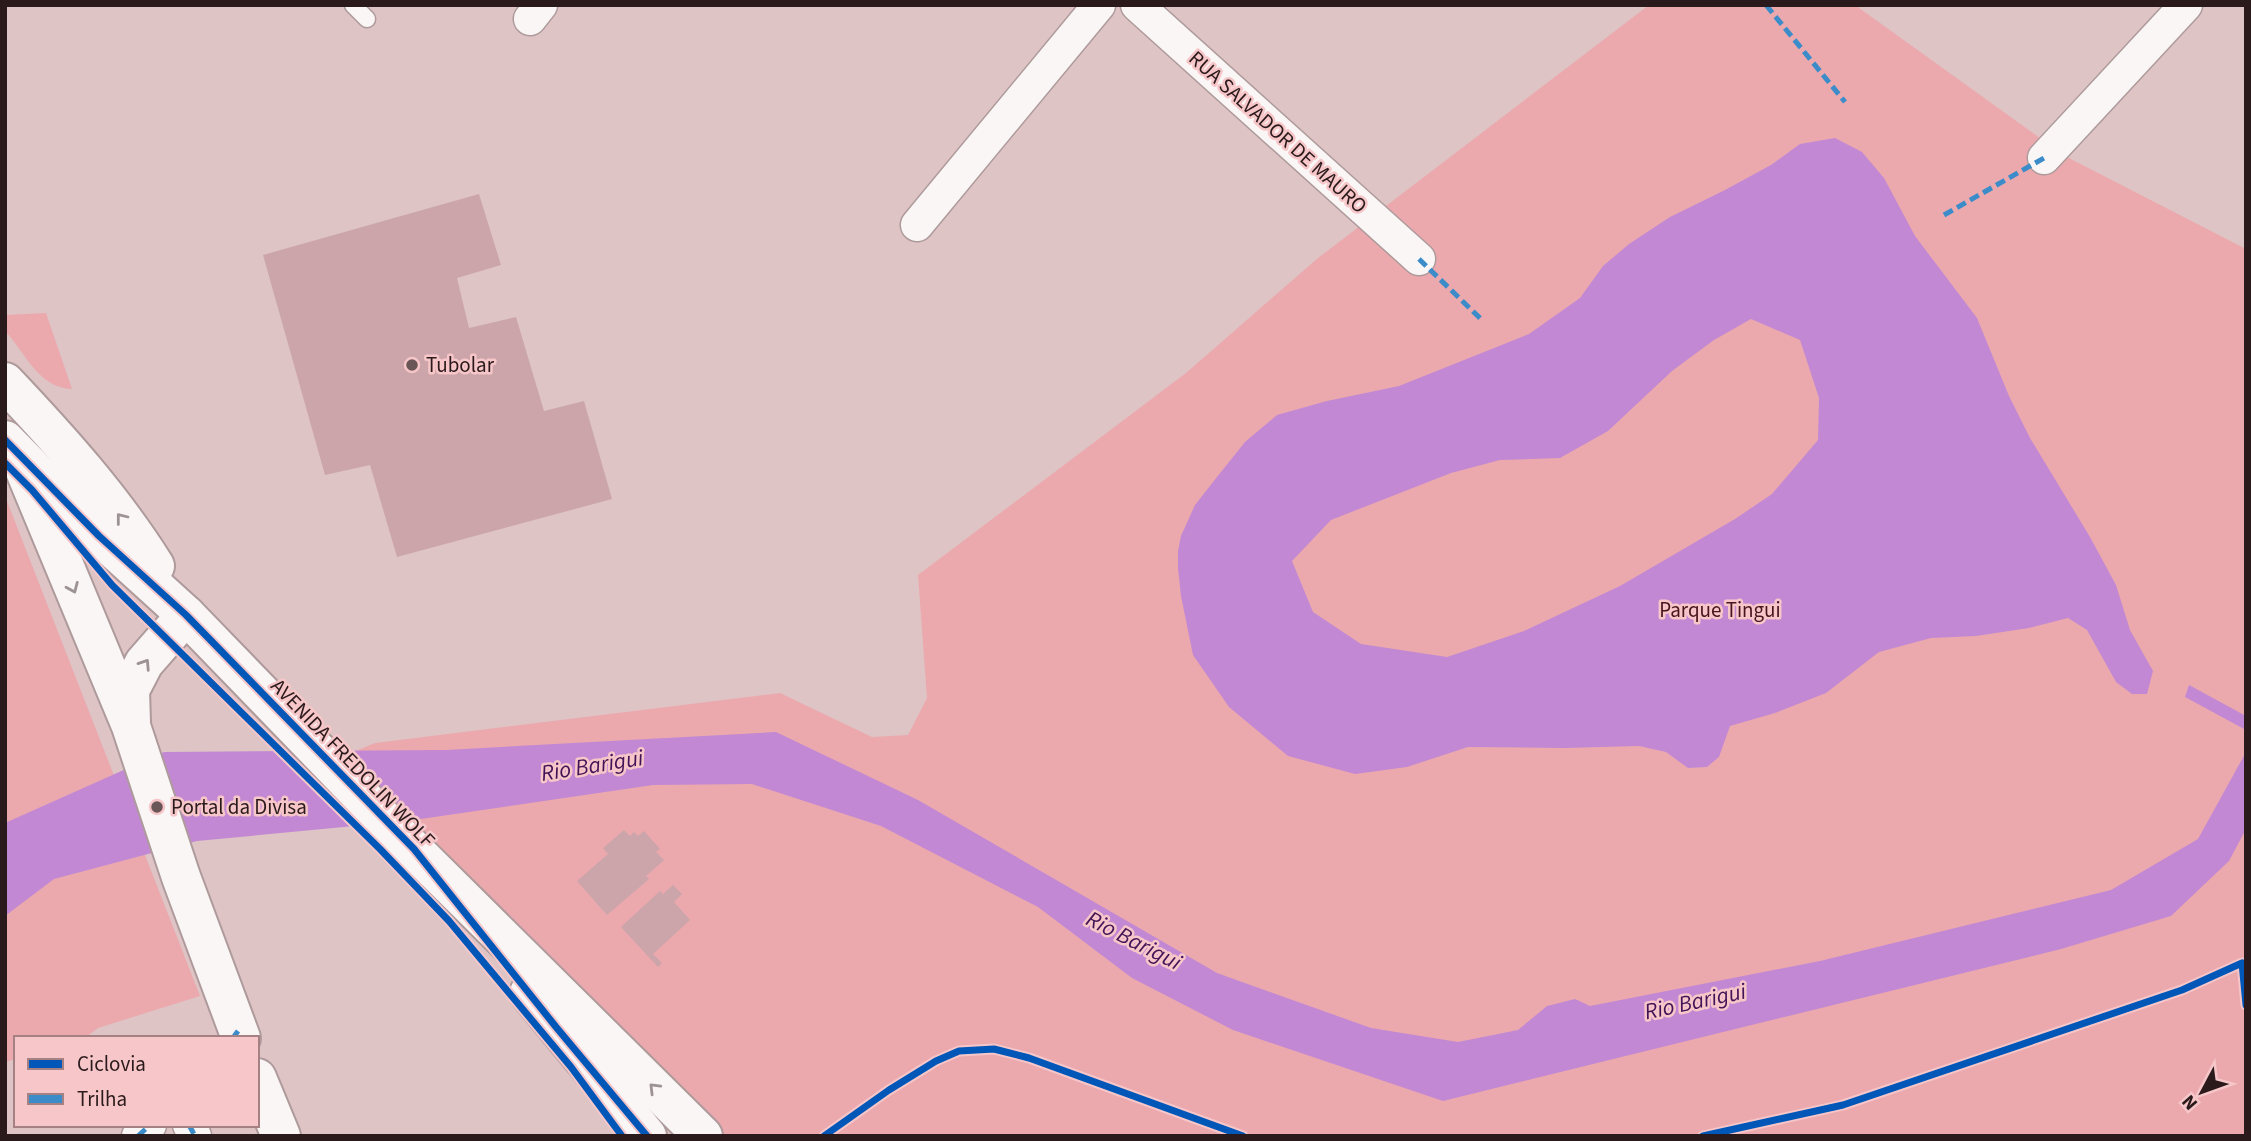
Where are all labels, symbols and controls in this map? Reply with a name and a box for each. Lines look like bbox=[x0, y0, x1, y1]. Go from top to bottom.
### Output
street label: RUA SALVADOR DE MAURO bbox=[1182, 44, 1374, 220]
place label: Tubolar bbox=[426, 350, 495, 380]
marker: Tubolar bbox=[404, 357, 420, 373]
one-way arrow bbox=[116, 513, 129, 525]
one-way arrow bbox=[65, 580, 79, 593]
park label: Parque Tingui bbox=[1659, 595, 1781, 625]
one-way arrow bbox=[136, 659, 149, 672]
street label: AVENIDA FREDOLIN WOLF bbox=[264, 672, 442, 854]
water label: Rio Barigui bbox=[539, 741, 646, 790]
place label: Portal da Divisa bbox=[171, 792, 307, 822]
marker: Portal da Divisa bbox=[149, 799, 165, 815]
water label: Rio Barigui bbox=[1080, 902, 1188, 979]
water label: Rio Barigui bbox=[1641, 975, 1749, 1028]
legend bbox=[14, 1036, 259, 1127]
text: Ciclovia bbox=[77, 1049, 146, 1079]
north arrow bbox=[2167, 1057, 2237, 1127]
one-way arrow bbox=[650, 1083, 663, 1096]
text: Trilha bbox=[77, 1084, 127, 1114]
text: N bbox=[2176, 1089, 2205, 1116]

